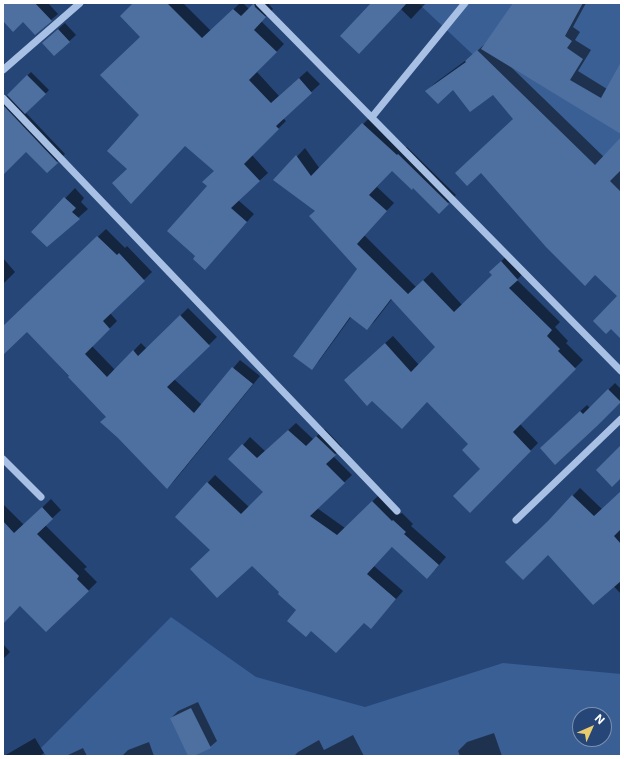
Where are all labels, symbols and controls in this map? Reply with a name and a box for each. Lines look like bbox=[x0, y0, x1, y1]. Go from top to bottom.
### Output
north arrow bbox=[572, 707, 612, 747]
text: N bbox=[592, 711, 608, 727]

